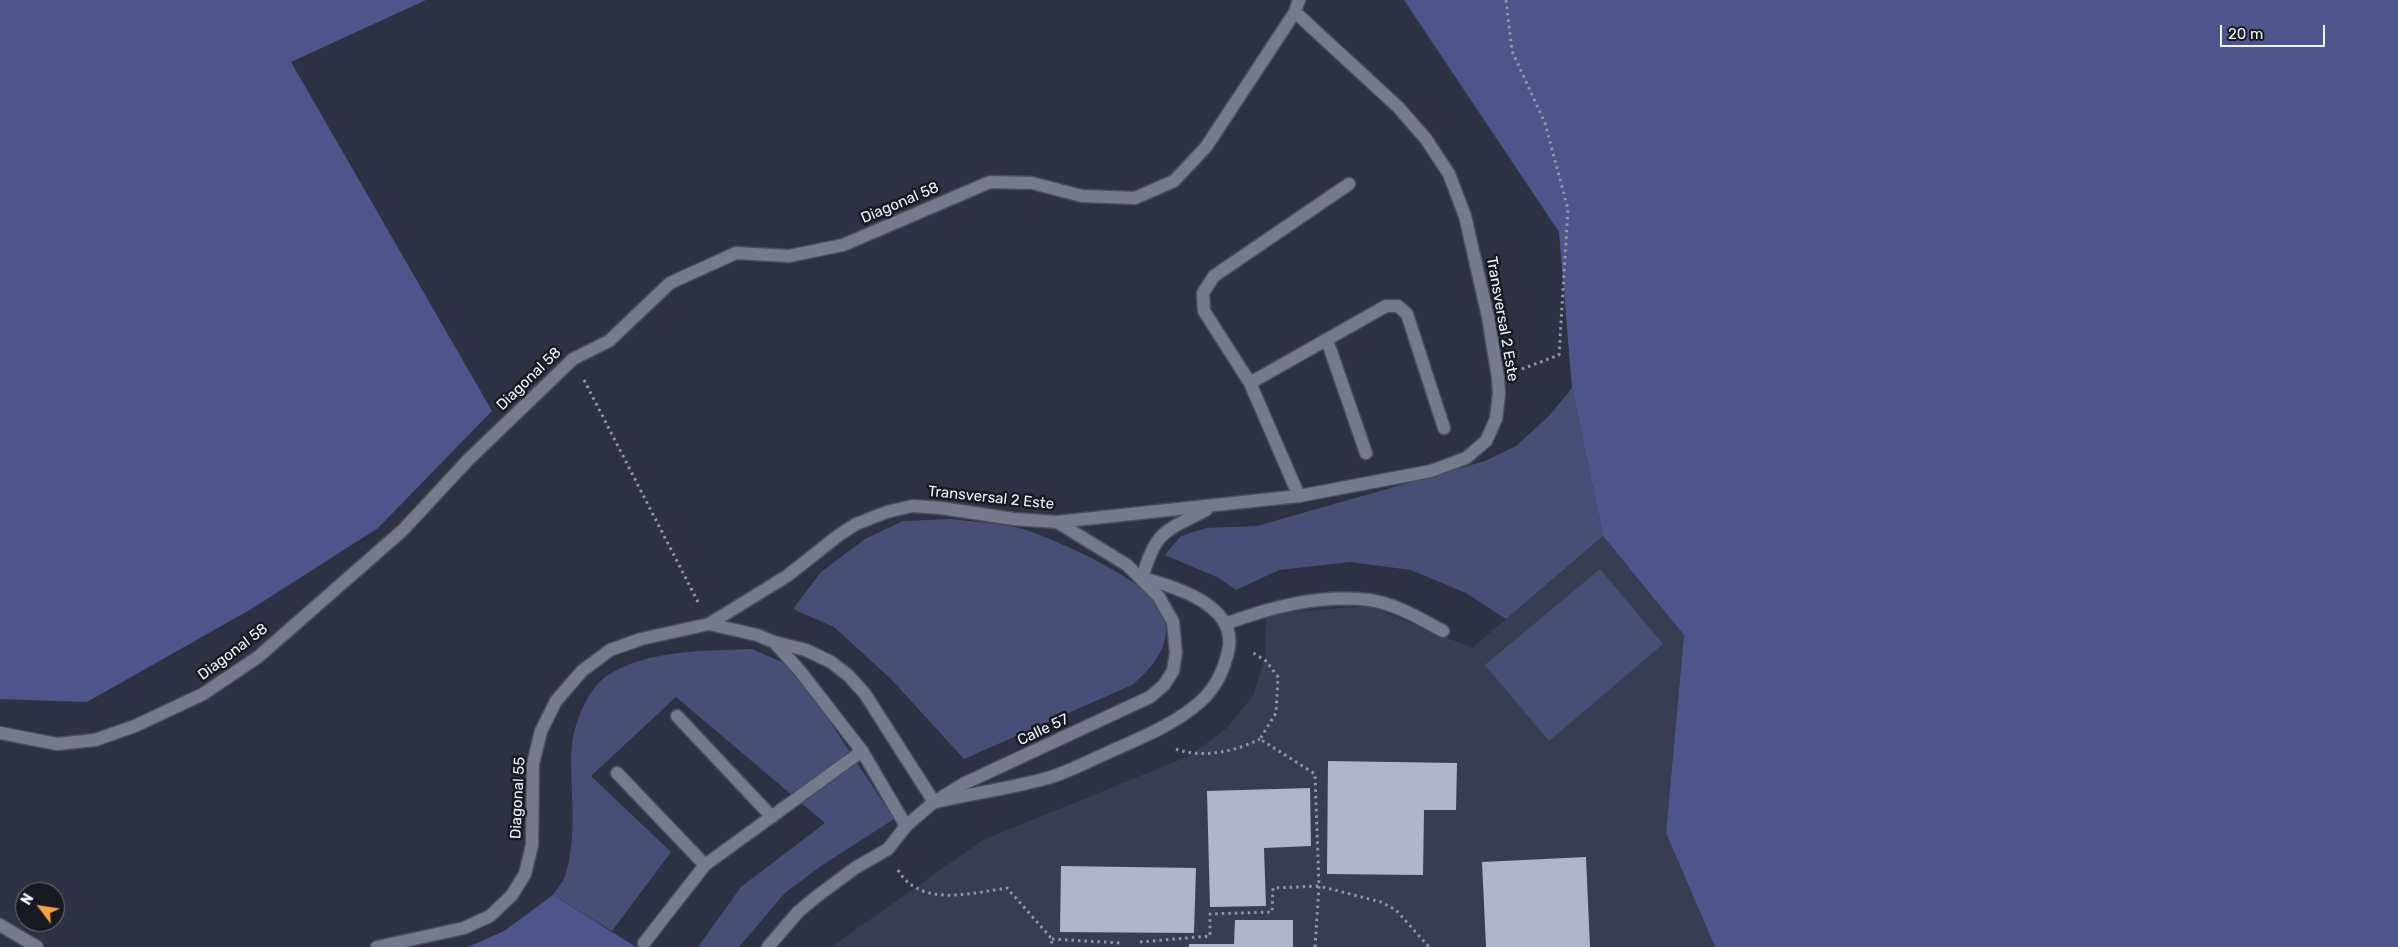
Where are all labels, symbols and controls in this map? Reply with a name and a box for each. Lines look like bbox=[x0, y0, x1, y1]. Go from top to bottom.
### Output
scale bar bbox=[2223, 15, 2328, 47]
text: 20 m bbox=[2228, 25, 2263, 43]
street label: Diagonal 58 bbox=[858, 179, 942, 227]
street label: Transversal 2 Este bbox=[1482, 255, 1522, 383]
street label: Diagonal 58 bbox=[493, 344, 565, 414]
street label: Transversal 2 Este bbox=[927, 482, 1055, 514]
street label: Diagonal 58 bbox=[194, 620, 272, 684]
street label: Calle 57 bbox=[1015, 710, 1071, 750]
street label: Diagonal 55 bbox=[507, 756, 529, 840]
north arrow bbox=[15, 882, 65, 932]
text: N bbox=[18, 891, 37, 908]

